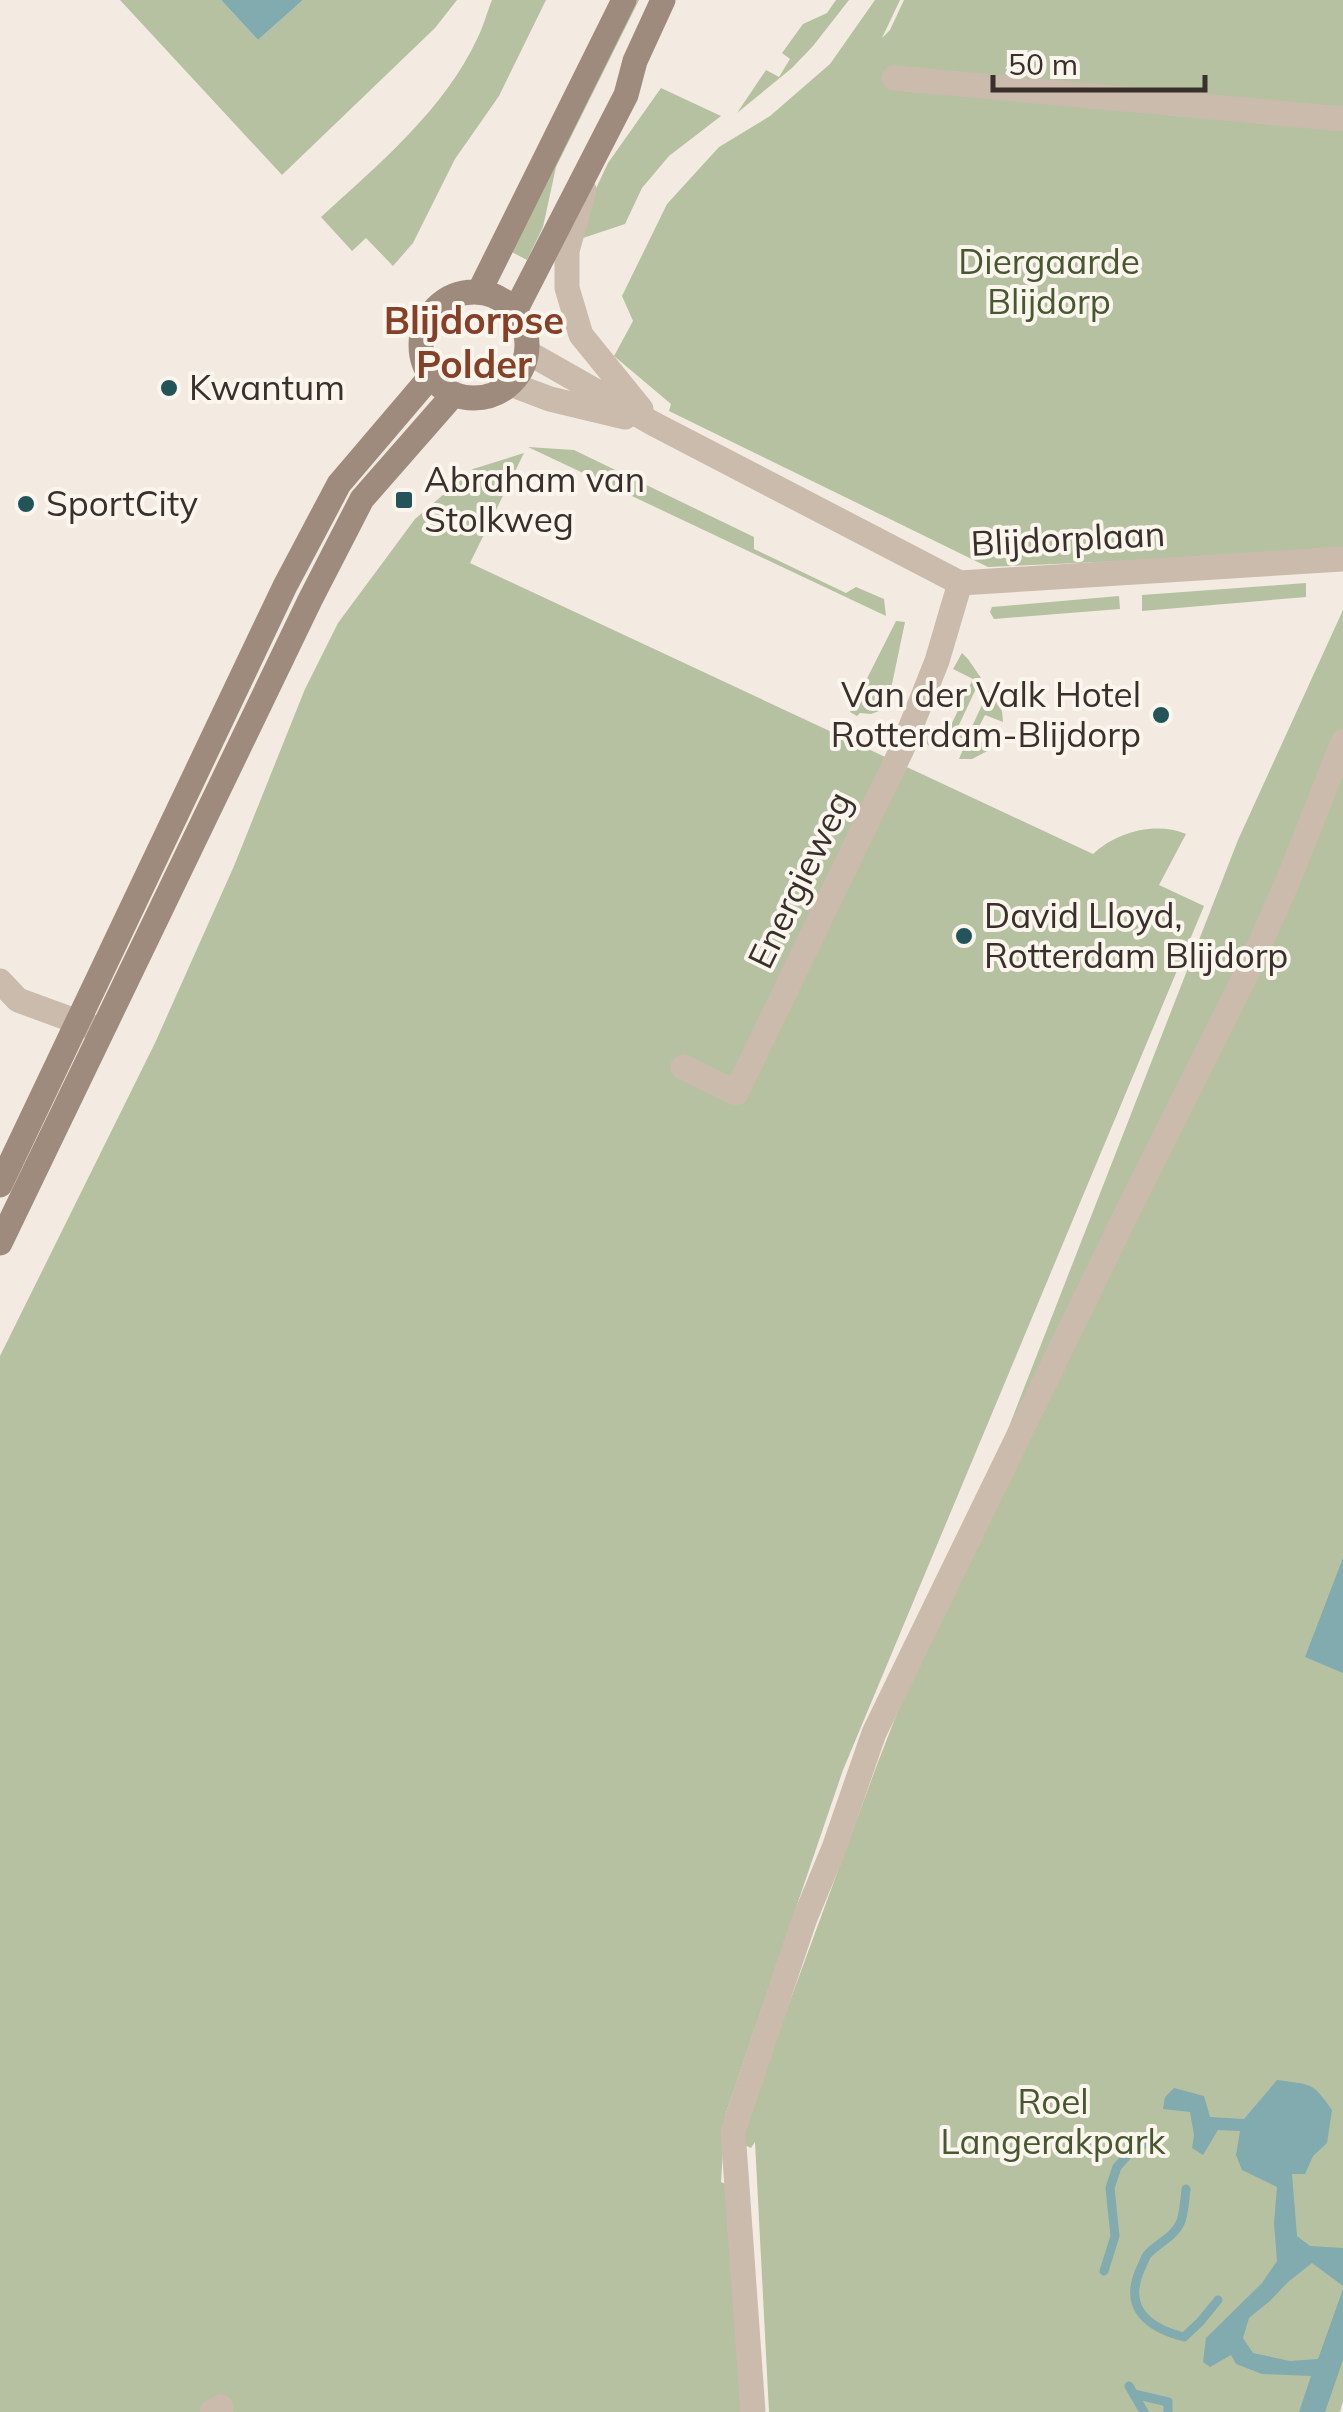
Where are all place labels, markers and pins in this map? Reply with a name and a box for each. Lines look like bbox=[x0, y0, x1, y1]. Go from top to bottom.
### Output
place label: Kwantum bbox=[189, 365, 345, 409]
marker: Kwantum bbox=[158, 377, 180, 399]
place label: Abraham van Stolkweg bbox=[424, 457, 645, 541]
place label: SportCity bbox=[46, 481, 198, 525]
marker: Abraham van Stolkweg bbox=[393, 489, 415, 511]
marker: SportCity bbox=[15, 493, 37, 515]
place label: Van der Valk Hotel Rotterdam-Blijdorp bbox=[831, 672, 1141, 756]
marker: Van der Valk Hotel Rotterdam-Blijdorp bbox=[1150, 704, 1172, 726]
place label: David Lloyd, Rotterdam Blijdorp bbox=[984, 893, 1288, 977]
marker: David Lloyd, Rotterdam Blijdorp bbox=[953, 925, 975, 947]

